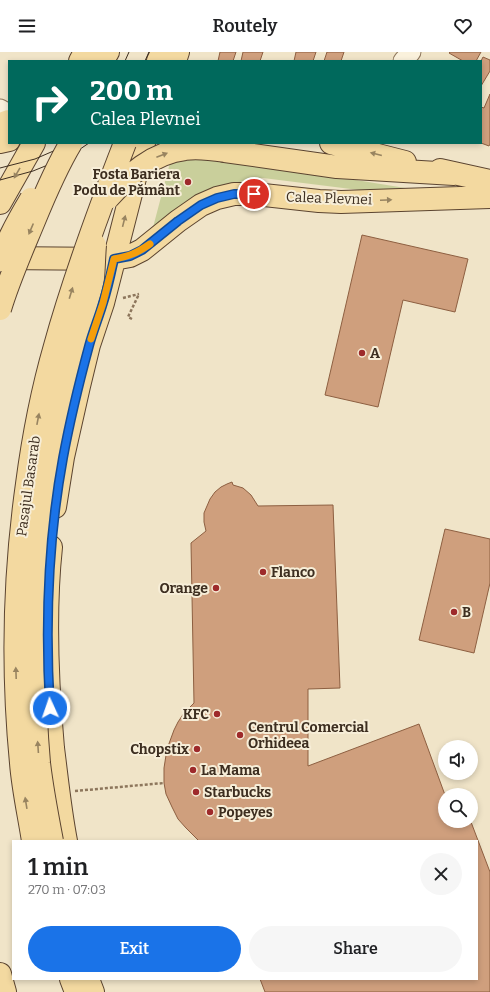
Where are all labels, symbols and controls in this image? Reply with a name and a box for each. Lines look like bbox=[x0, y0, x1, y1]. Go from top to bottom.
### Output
icon: menu bbox=[16, 15, 38, 37]
text: Routely bbox=[213, 15, 277, 37]
icon: heart bbox=[452, 15, 474, 37]
text: 200 m bbox=[90, 74, 173, 107]
icon: right bbox=[24, 76, 76, 128]
text: Calea Plevnei bbox=[90, 108, 201, 130]
one-way arrow bbox=[369, 151, 381, 157]
one-way arrow bbox=[156, 152, 168, 158]
place label: Fosta Bariera Podu de Pământ bbox=[73, 166, 180, 199]
one-way arrow bbox=[14, 167, 21, 179]
marker: Fosta Bariera Podu de Pământ bbox=[183, 177, 193, 187]
pin bbox=[237, 177, 271, 211]
icon: arrive bbox=[243, 183, 265, 205]
street label: Calea Plevnei bbox=[286, 189, 372, 208]
one-way arrow bbox=[380, 197, 392, 204]
one-way arrow bbox=[121, 215, 127, 227]
one-way arrow bbox=[27, 223, 34, 235]
one-way arrow bbox=[68, 287, 74, 299]
place label: A bbox=[370, 345, 380, 362]
marker: A bbox=[357, 348, 367, 358]
one-way arrow bbox=[35, 413, 41, 425]
street label: Pasajul Basarab bbox=[13, 435, 44, 538]
place label: Flanco bbox=[271, 564, 315, 581]
marker: Flanco bbox=[258, 567, 268, 577]
place label: Orange bbox=[159, 580, 208, 597]
marker: Orange bbox=[211, 583, 221, 593]
place label: B bbox=[462, 604, 471, 621]
marker: B bbox=[449, 607, 459, 617]
one-way arrow bbox=[12, 667, 19, 679]
position arrow bbox=[29, 687, 71, 729]
place label: KFC bbox=[183, 706, 209, 723]
marker: KFC bbox=[212, 709, 222, 719]
place label: Centrul Comercial Orhideea bbox=[248, 719, 369, 752]
marker: Centrul Comercial Orhideea bbox=[235, 730, 245, 740]
map controls bbox=[438, 740, 478, 828]
button: sound bbox=[438, 740, 478, 780]
one-way arrow bbox=[35, 741, 42, 753]
place label: Chopstix bbox=[130, 741, 189, 758]
marker: Chopstix bbox=[192, 744, 202, 754]
place label: La Mama bbox=[201, 762, 260, 779]
marker: La Mama bbox=[188, 765, 198, 775]
place label: Starbucks bbox=[204, 784, 271, 801]
marker: Starbucks bbox=[191, 787, 201, 797]
button: search bbox=[438, 788, 478, 828]
one-way arrow bbox=[23, 797, 29, 809]
place label: Popeyes bbox=[218, 804, 273, 821]
marker: Popeyes bbox=[205, 807, 215, 817]
text: 1 min bbox=[28, 853, 88, 881]
button: close bbox=[420, 853, 462, 895]
text: 270 m · 07:03 bbox=[28, 882, 106, 897]
button: Exit bbox=[28, 926, 241, 972]
button: Share bbox=[249, 926, 462, 972]

